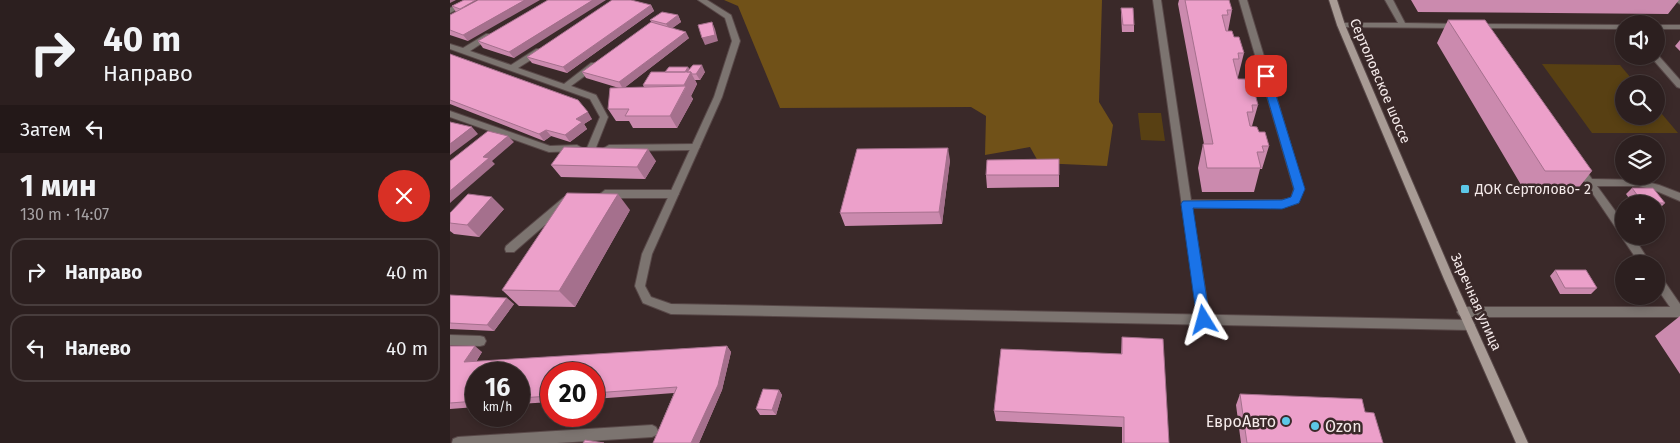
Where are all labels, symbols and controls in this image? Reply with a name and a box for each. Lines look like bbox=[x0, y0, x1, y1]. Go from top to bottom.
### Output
map controls bbox=[1615, 15, 1665, 305]
button: sound bbox=[1615, 15, 1665, 65]
street label: Сертоловское шоссе bbox=[1346, 16, 1414, 146]
text: 40 m bbox=[103, 18, 181, 60]
icon: right bbox=[20, 20, 85, 85]
pin bbox=[1245, 55, 1287, 97]
text: Направо bbox=[103, 60, 193, 87]
icon: arrive bbox=[1252, 62, 1280, 90]
button: search bbox=[1615, 75, 1665, 125]
icon: left bbox=[81, 115, 109, 143]
text: Затем bbox=[20, 118, 71, 141]
button: layers bbox=[1615, 135, 1665, 185]
text: 1 мин bbox=[20, 168, 97, 204]
button: close bbox=[378, 170, 430, 222]
place label: ДОК Сертолово- 2 bbox=[1474, 181, 1591, 198]
marker: ДОК Сертолово- 2 bbox=[1459, 183, 1471, 195]
button: + bbox=[1615, 195, 1665, 245]
text: 130 m · 14:07 bbox=[20, 205, 109, 224]
street label: Заречная улица bbox=[1447, 251, 1505, 353]
button: − bbox=[1615, 255, 1665, 305]
icon: right bbox=[22, 258, 50, 286]
text: Направо bbox=[65, 261, 142, 284]
text: 40 m bbox=[386, 261, 428, 284]
position arrow bbox=[1177, 293, 1229, 345]
icon: left bbox=[22, 334, 50, 362]
text: Налево bbox=[65, 337, 131, 360]
text: 40 m bbox=[386, 337, 428, 360]
speed limit sign: 20 bbox=[540, 362, 605, 427]
text: 16 bbox=[485, 373, 510, 403]
text: km/h bbox=[483, 400, 512, 414]
place label: ЕвроАвто bbox=[1206, 412, 1276, 431]
marker: ЕвроАвто bbox=[1280, 415, 1292, 427]
place label: Ozon bbox=[1325, 417, 1362, 436]
marker: Ozon bbox=[1309, 420, 1321, 432]

